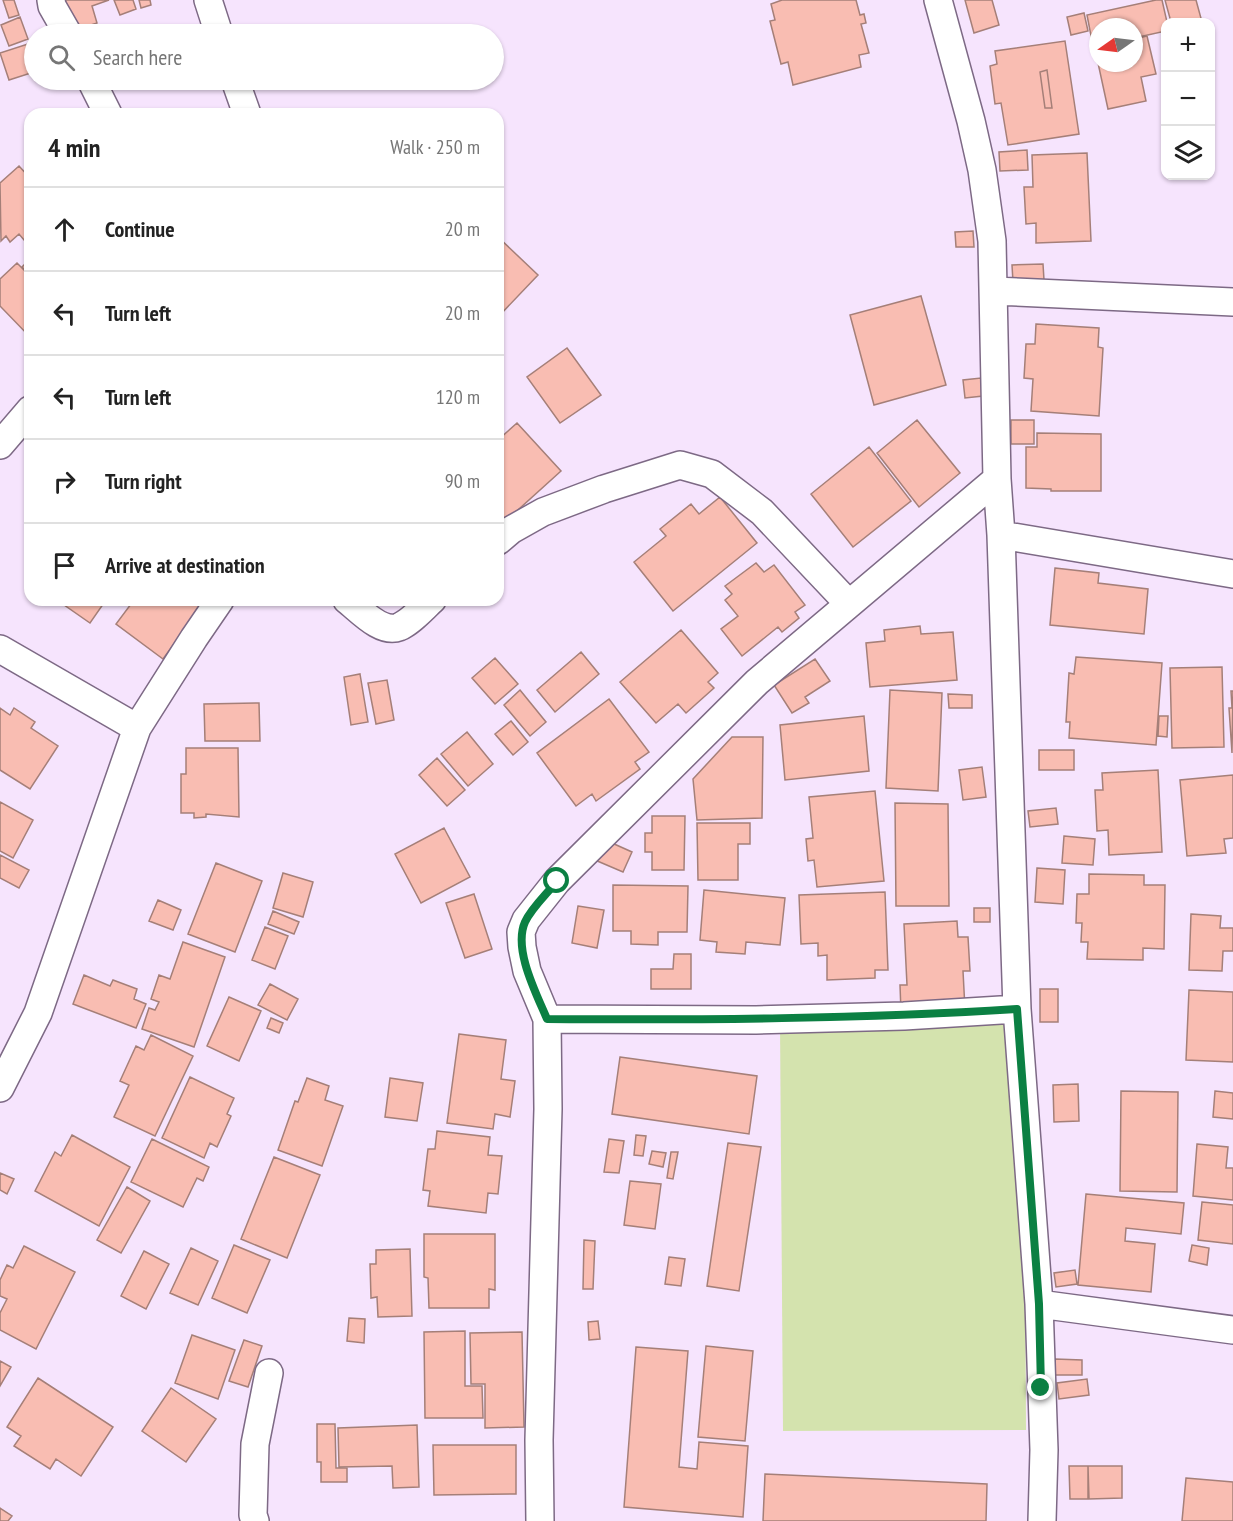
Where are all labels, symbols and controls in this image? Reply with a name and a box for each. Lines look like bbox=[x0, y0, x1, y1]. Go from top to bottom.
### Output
north arrow bbox=[1089, 18, 1143, 72]
map controls bbox=[1161, 18, 1215, 180]
button: + bbox=[1161, 18, 1215, 72]
search box bbox=[24, 24, 504, 90]
icon: search bbox=[45, 41, 78, 74]
text: Search here bbox=[93, 43, 182, 71]
button: − bbox=[1161, 72, 1215, 126]
button: layers bbox=[1161, 126, 1215, 180]
text: 4 min bbox=[48, 131, 101, 164]
text: Walk · 250 m bbox=[390, 134, 480, 160]
icon: ahead bbox=[48, 213, 81, 246]
text: Continue bbox=[105, 215, 175, 243]
text: 20 m bbox=[445, 216, 480, 242]
icon: left bbox=[48, 297, 81, 330]
text: Turn left bbox=[105, 299, 171, 327]
text: 20 m bbox=[445, 300, 480, 326]
icon: left bbox=[48, 381, 81, 414]
text: Turn left bbox=[105, 383, 171, 411]
text: 120 m bbox=[436, 384, 480, 410]
icon: right bbox=[48, 465, 81, 498]
text: Turn right bbox=[105, 467, 182, 495]
text: 90 m bbox=[445, 468, 480, 494]
icon: arrive bbox=[48, 549, 81, 582]
text: Arrive at destination bbox=[105, 551, 265, 579]
route start bbox=[543, 867, 569, 893]
route end bbox=[1027, 1374, 1053, 1400]

